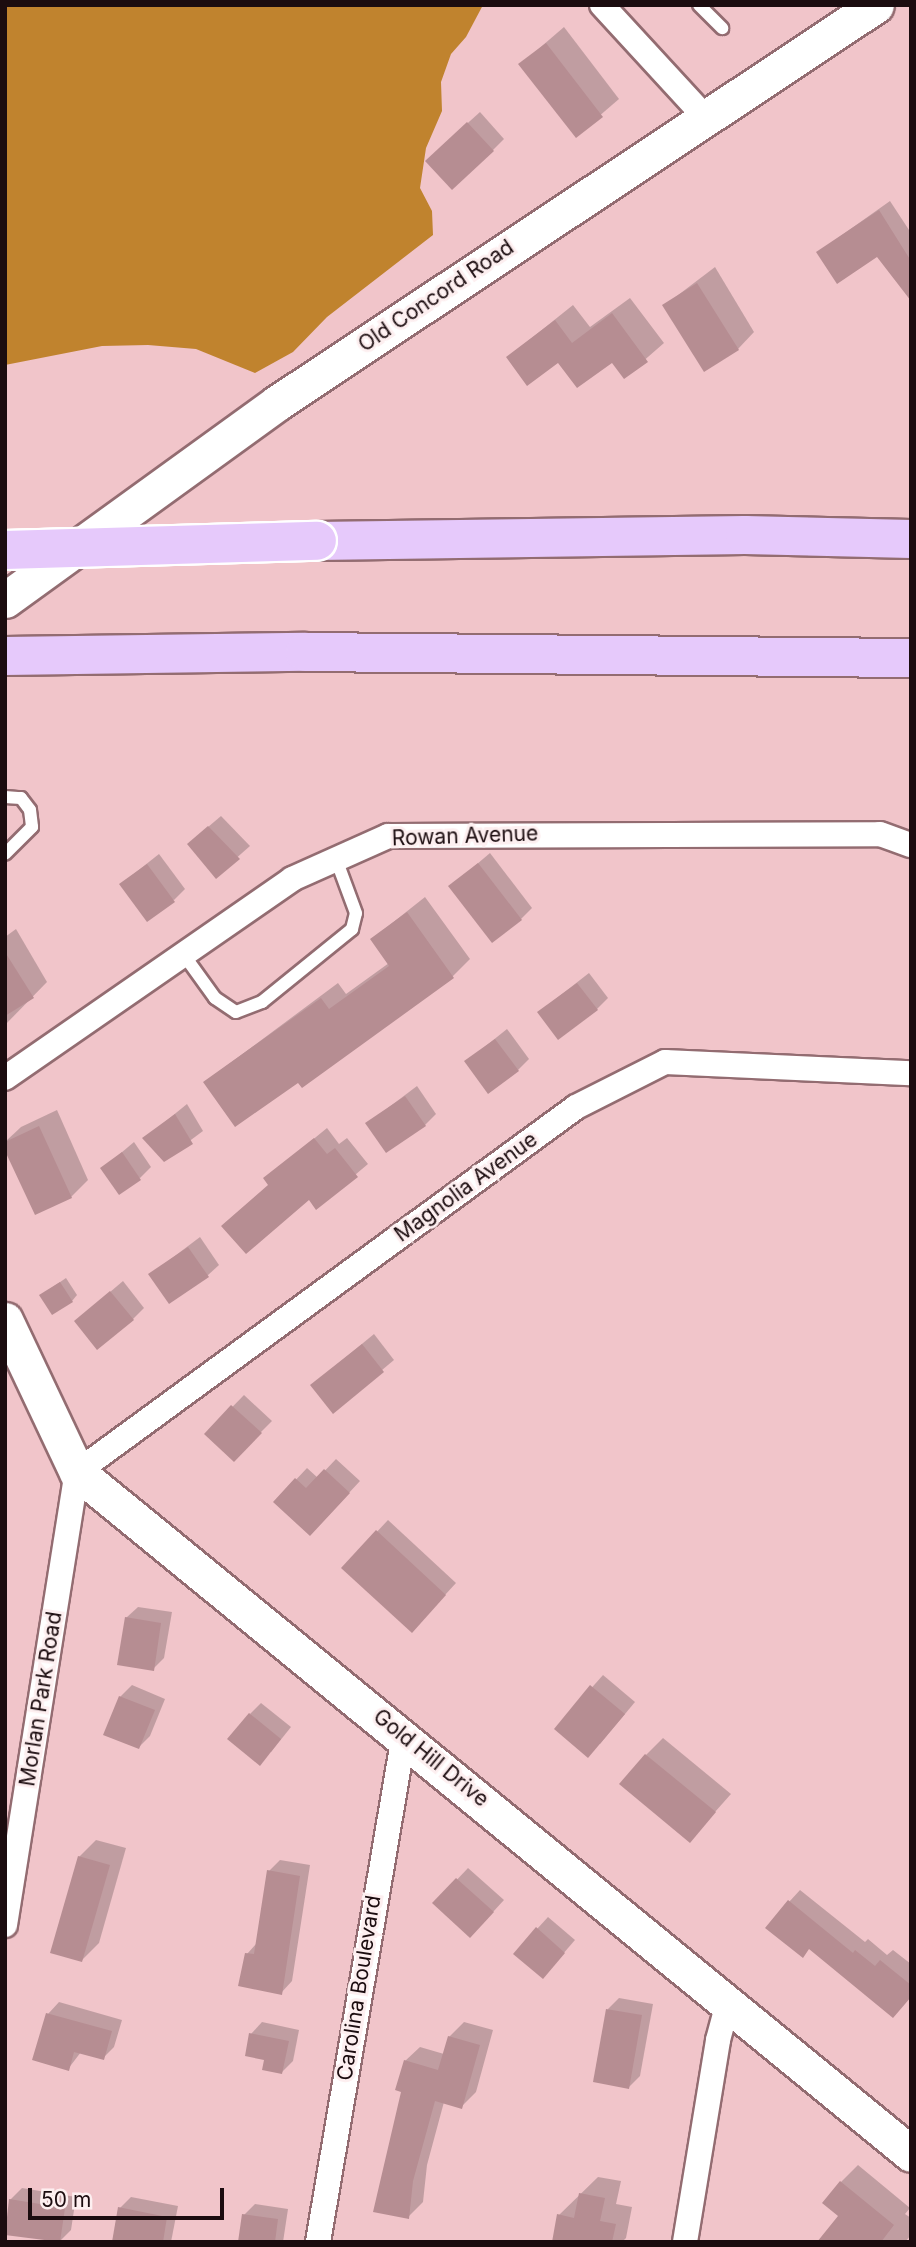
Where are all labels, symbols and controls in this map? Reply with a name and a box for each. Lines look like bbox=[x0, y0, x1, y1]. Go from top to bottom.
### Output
street label: Old Concord Road bbox=[354, 235, 518, 357]
street label: Rowan Avenue bbox=[391, 821, 539, 851]
street label: Magnolia Avenue bbox=[390, 1127, 542, 1247]
street label: Morlan Park Road bbox=[15, 1610, 67, 1788]
street label: Gold Hill Drive bbox=[368, 1704, 494, 1812]
street label: Carolina Boulevard bbox=[332, 1894, 386, 2082]
scale bar bbox=[32, 2174, 228, 2218]
text: 50 m bbox=[41, 2187, 91, 2212]

